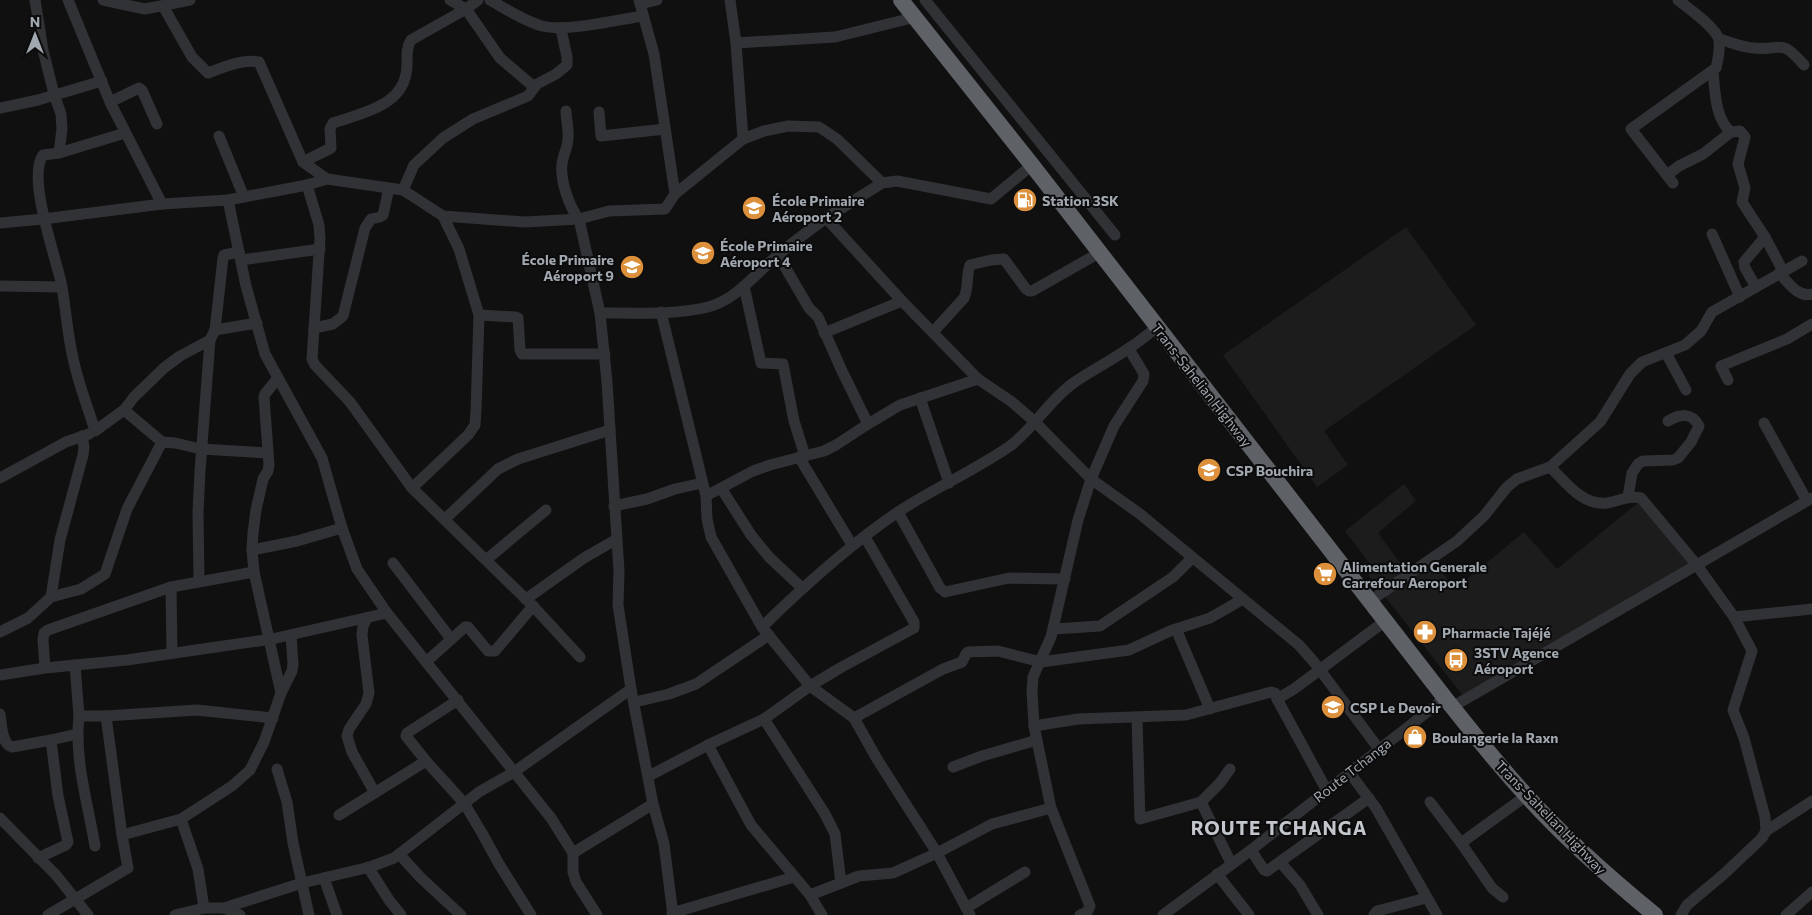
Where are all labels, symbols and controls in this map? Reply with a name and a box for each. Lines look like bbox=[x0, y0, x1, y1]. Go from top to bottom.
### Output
north arrow bbox=[10, 10, 60, 60]
text: N bbox=[30, 13, 40, 30]
fuel station icon: Station 3SK bbox=[1012, 187, 1038, 213]
place label: École Primaire Aéroport 2 bbox=[772, 192, 865, 225]
place label: Station 3SK bbox=[1042, 192, 1119, 209]
school or university icon: École Primaire Aéroport 2 bbox=[741, 195, 767, 221]
place label: École Primaire Aéroport 4 bbox=[720, 237, 813, 270]
school or university icon: École Primaire Aéroport 4 bbox=[690, 240, 716, 266]
place label: École Primaire Aéroport 9 bbox=[521, 251, 614, 284]
school or university icon: École Primaire Aéroport 9 bbox=[619, 254, 645, 280]
street label: Trans-Sahelian Highway bbox=[1149, 320, 1255, 450]
school or university icon: CSP Bouchira bbox=[1196, 457, 1222, 483]
place label: CSP Bouchira bbox=[1226, 462, 1313, 479]
place label: Alimentation Generale Carrefour Aeroport bbox=[1342, 558, 1487, 591]
supermarket icon: Alimentation Generale Carrefour Aeroport bbox=[1312, 561, 1338, 587]
pharmacy icon: Pharmacie Tajéjé bbox=[1412, 619, 1438, 645]
place label: Pharmacie Tajéjé bbox=[1442, 624, 1551, 641]
place label: 3STV Agence Aéroport bbox=[1474, 644, 1559, 677]
bus stop icon: 3STV Agence Aéroport bbox=[1443, 647, 1469, 673]
school or university icon: CSP Le Devoir bbox=[1320, 694, 1346, 720]
place label: CSP Le Devoir bbox=[1350, 699, 1441, 716]
shop icon: Boulangerie la Raxn bbox=[1402, 724, 1428, 750]
place label: Boulangerie la Raxn bbox=[1432, 729, 1558, 746]
street label: Route Tchanga bbox=[1310, 734, 1394, 806]
street label: Trans-Sahelian Highway bbox=[1492, 756, 1610, 878]
district label: ROUTE TCHANGA bbox=[1191, 816, 1367, 839]

